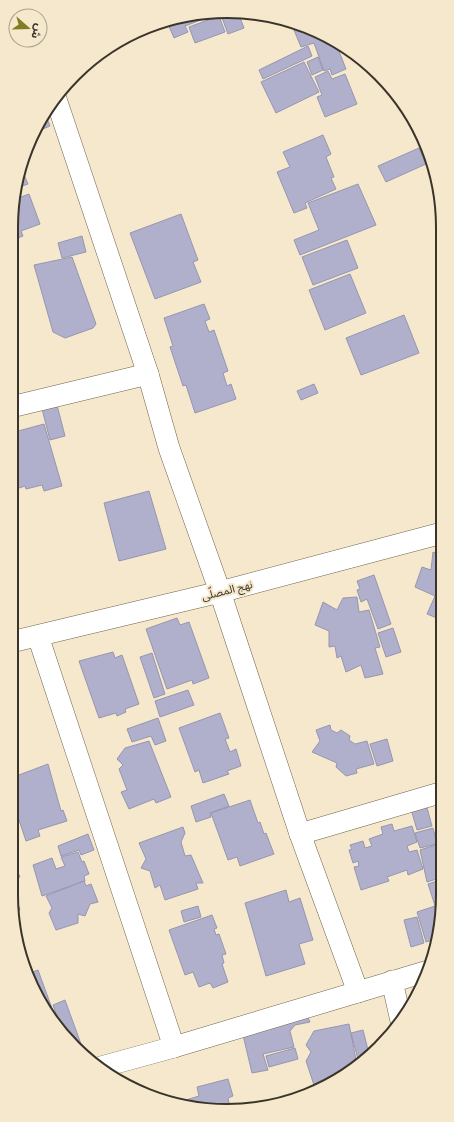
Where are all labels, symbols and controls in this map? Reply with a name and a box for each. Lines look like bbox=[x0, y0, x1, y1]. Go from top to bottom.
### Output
north arrow bbox=[8, 8, 48, 48]
text: ش bbox=[28, 22, 46, 41]
street label: نهج المصلّى bbox=[200, 576, 254, 604]

